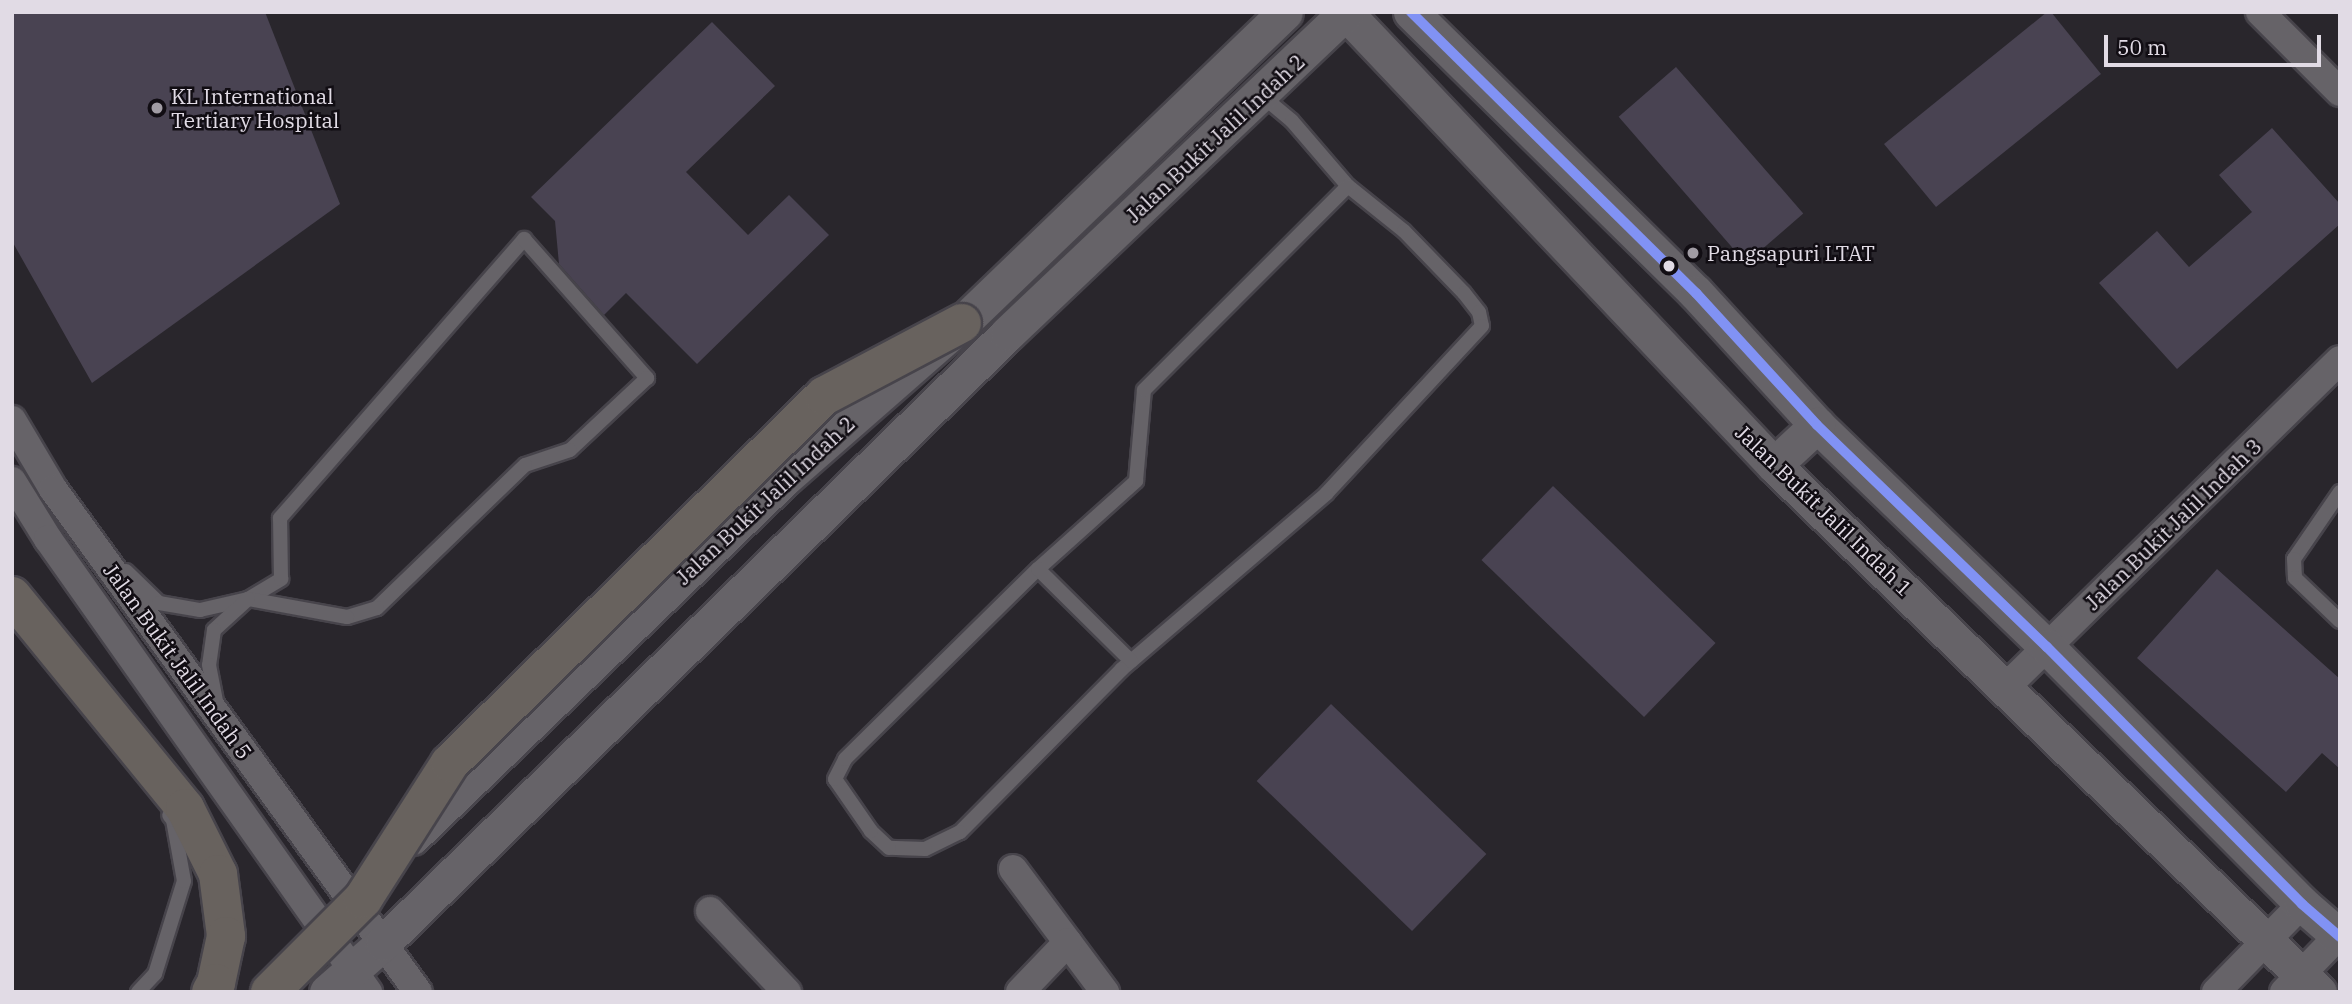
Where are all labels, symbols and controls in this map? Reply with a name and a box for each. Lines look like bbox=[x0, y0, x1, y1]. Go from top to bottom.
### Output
scale bar bbox=[2107, 21, 2324, 65]
text: 50 m bbox=[2117, 33, 2167, 61]
street label: Jalan Bukit Jalil Indah 2 bbox=[1120, 48, 1310, 228]
place label: KL International Tertiary Hospital bbox=[171, 83, 339, 133]
marker: KL International Tertiary Hospital bbox=[149, 100, 165, 116]
place label: Pangsapuri LTAT bbox=[1707, 240, 1875, 266]
marker: Pangsapuri LTAT bbox=[1685, 245, 1701, 261]
unlabelled marker bbox=[1662, 259, 1676, 273]
street label: Jalan Bukit Jalil Indah 2 bbox=[670, 410, 860, 590]
street label: Jalan Bukit Jalil Indah 1 bbox=[1731, 419, 1917, 601]
street label: Jalan Bukit Jalil Indah 3 bbox=[2080, 433, 2266, 615]
street label: Jalan Bukit Jalil Indah 5 bbox=[99, 558, 257, 764]

